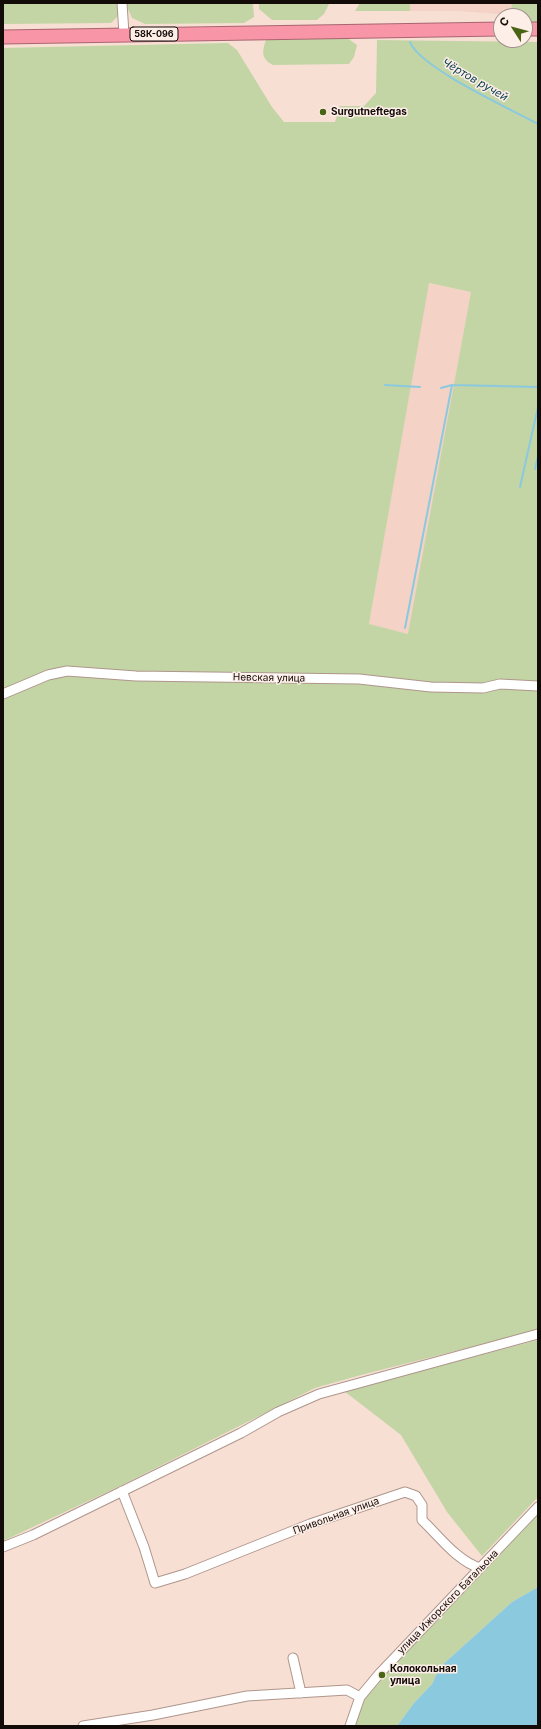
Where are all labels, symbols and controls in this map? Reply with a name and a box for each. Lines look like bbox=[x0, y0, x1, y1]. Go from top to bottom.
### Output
north arrow bbox=[493, 8, 533, 48]
text: С bbox=[496, 14, 512, 29]
road number: 58К-096 bbox=[130, 27, 178, 41]
water label: Чёртов ручей bbox=[440, 56, 510, 104]
place label: Surgutneftegas bbox=[331, 106, 407, 118]
marker: Surgutneftegas bbox=[318, 107, 328, 117]
street label: Невская улица bbox=[233, 671, 305, 685]
street label: Привольная улица bbox=[291, 1495, 381, 1537]
street label: улица Ижорского Батальона bbox=[395, 1548, 501, 1656]
place label: Колокольная улица bbox=[390, 1663, 457, 1686]
marker: Колокольная улица bbox=[377, 1670, 387, 1680]

